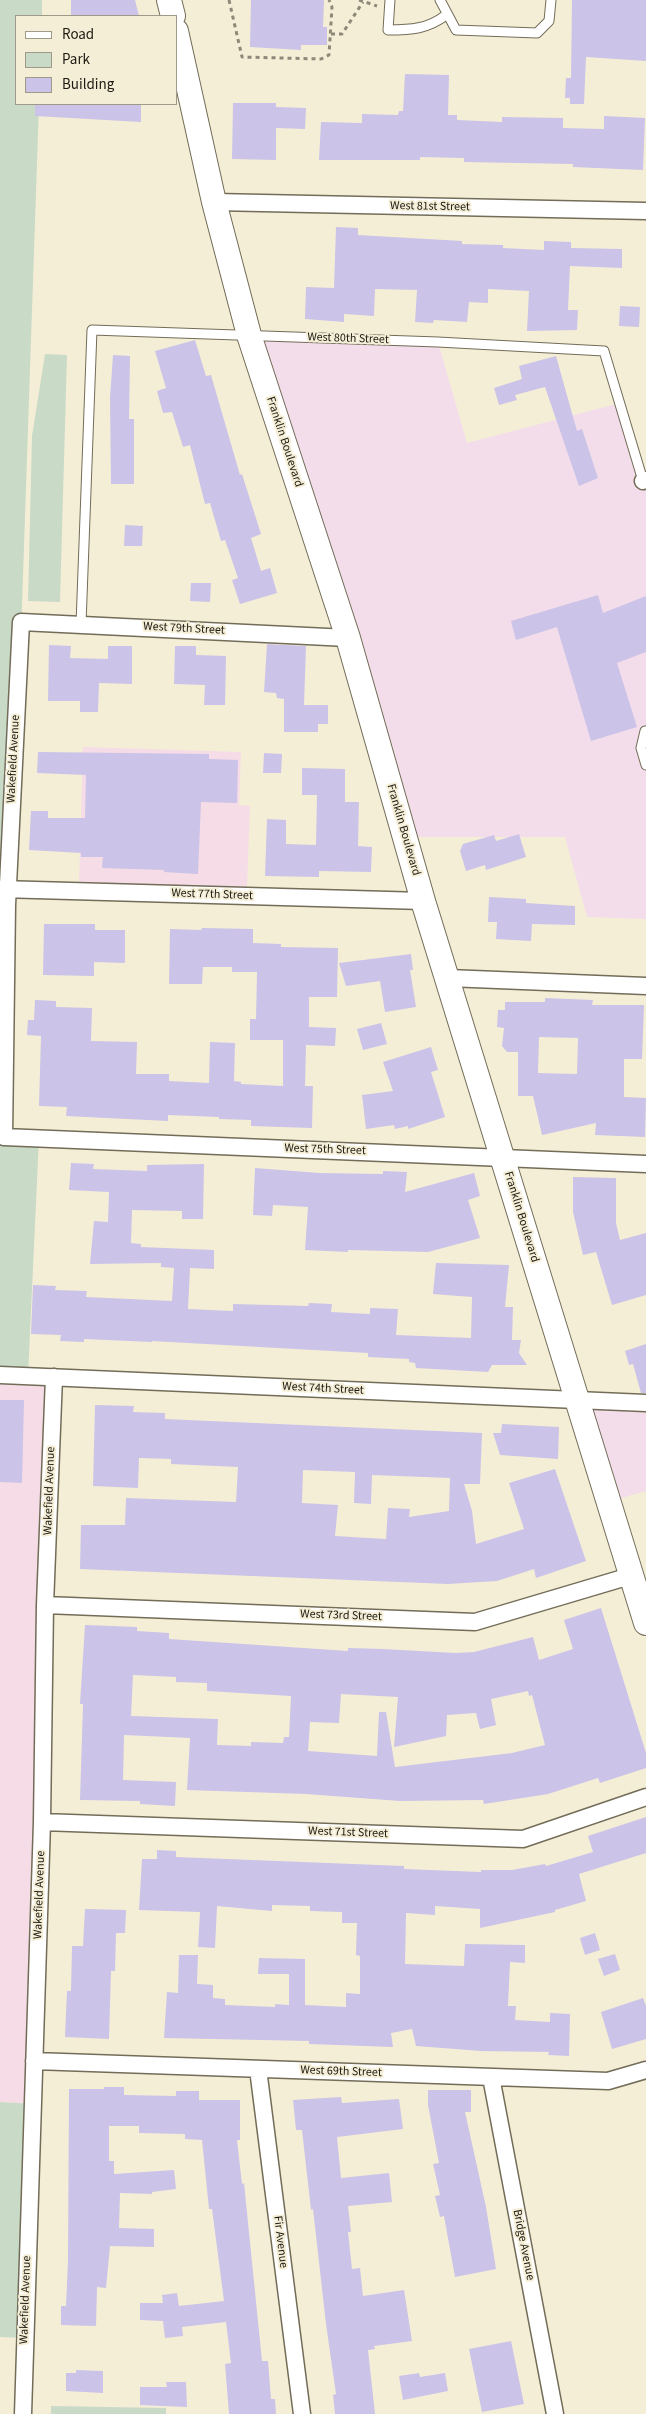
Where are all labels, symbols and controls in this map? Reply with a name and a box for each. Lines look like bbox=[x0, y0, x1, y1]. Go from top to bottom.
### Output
legend bbox=[15, 15, 178, 105]
text: Road bbox=[62, 24, 94, 45]
text: Park bbox=[62, 49, 90, 70]
text: Building bbox=[62, 74, 114, 95]
street label: West 81st Street bbox=[390, 199, 470, 215]
street label: West 80th Street bbox=[307, 330, 389, 348]
street label: Franklin Boulevard bbox=[263, 395, 305, 489]
street label: West 79th Street bbox=[143, 620, 225, 638]
street label: Wakefield Avenue bbox=[4, 714, 24, 804]
street label: Franklin Boulevard bbox=[383, 783, 423, 877]
street label: West 77th Street bbox=[171, 886, 253, 904]
street label: West 75th Street bbox=[284, 1141, 366, 1159]
street label: Franklin Boulevard bbox=[500, 1170, 542, 1264]
street label: West 74th Street bbox=[282, 1380, 364, 1398]
street label: Wakefield Avenue bbox=[41, 1447, 59, 1535]
street label: West 73rd Street bbox=[300, 1607, 382, 1625]
street label: West 71st Street bbox=[308, 1824, 388, 1842]
street label: Wakefield Avenue bbox=[31, 1851, 49, 1939]
street label: West 69th Street bbox=[300, 2063, 382, 2081]
street label: Bridge Avenue bbox=[509, 2208, 537, 2282]
street label: Fir Avenue bbox=[270, 2215, 290, 2269]
street label: Wakefield Avenue bbox=[17, 2256, 35, 2344]

